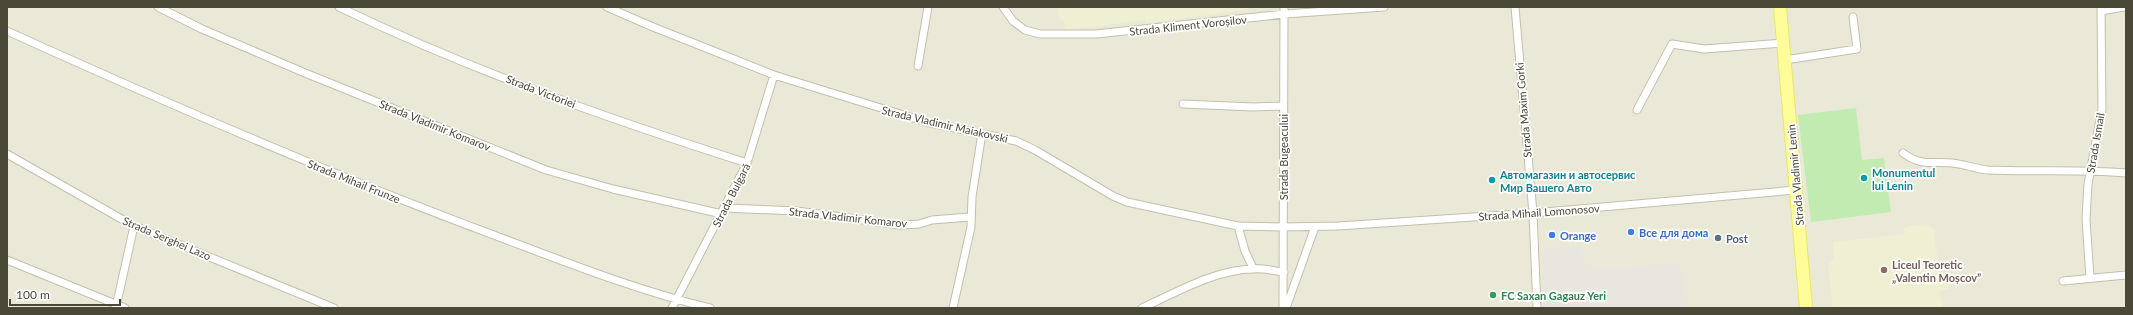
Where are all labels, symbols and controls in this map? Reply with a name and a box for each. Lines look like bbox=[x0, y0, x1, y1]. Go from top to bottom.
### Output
street label: Strada Kliment Voroșilov bbox=[1129, 12, 1248, 38]
street label: Strada Maxim Gorki bbox=[1512, 62, 1534, 158]
street label: Strada Victoriei bbox=[504, 72, 578, 110]
street label: Strada Vladimir Komarov bbox=[377, 97, 493, 153]
street label: Strada Vladimir Maiakovski bbox=[881, 103, 1010, 145]
street label: Strada Ismail bbox=[2083, 112, 2107, 174]
street label: Strada Bugeacului bbox=[1277, 114, 1290, 200]
street label: Strada Vladimir Lenin bbox=[1784, 124, 1806, 226]
street label: Strada Mihail Frunze bbox=[306, 157, 402, 206]
street label: Strada Bulgară bbox=[709, 161, 753, 229]
place label: Monumentul lui Lenin bbox=[1872, 166, 1935, 192]
place label: Автомагазин и автосервис Мир Вашего Авто bbox=[1499, 168, 1636, 194]
marker: Monumentul lui Lenin bbox=[1859, 173, 1869, 183]
marker: Автомагазин и автосервис Мир Вашего Авто bbox=[1487, 175, 1497, 185]
street label: Strada Mihail Lomonosov bbox=[1478, 201, 1600, 223]
street label: Strada Vladimir Komarov bbox=[788, 204, 908, 230]
street label: Strada Serghei Lazo bbox=[121, 214, 213, 262]
place label: Все для дома bbox=[1639, 226, 1708, 239]
marker: Все для дома bbox=[1626, 227, 1636, 237]
place label: Orange bbox=[1560, 229, 1596, 242]
marker: Orange bbox=[1547, 230, 1557, 240]
place label: Post bbox=[1726, 232, 1749, 245]
marker: Post bbox=[1713, 233, 1723, 243]
place label: Liceul Teoretic „Valentin Moșcov” bbox=[1892, 258, 1981, 284]
marker: Liceul Teoretic „Valentin Moșcov” bbox=[1879, 265, 1889, 275]
scale bar bbox=[10, 281, 120, 307]
text: 100 m bbox=[16, 287, 50, 302]
place label: FC Saxan Gagauz Yeri bbox=[1501, 289, 1606, 302]
marker: FC Saxan Gagauz Yeri bbox=[1488, 290, 1498, 300]

